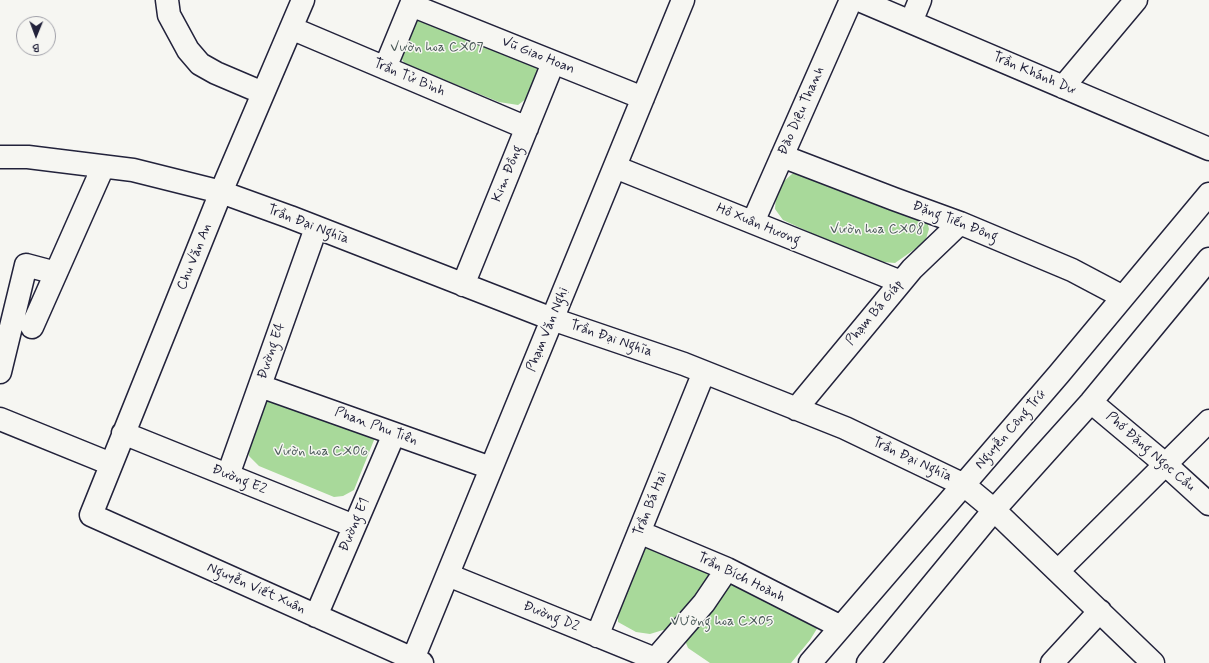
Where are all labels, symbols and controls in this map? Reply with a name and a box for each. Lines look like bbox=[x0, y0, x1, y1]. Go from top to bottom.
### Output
north arrow bbox=[16, 16, 56, 56]
street label: Vũ Giao Hoan bbox=[499, 34, 577, 78]
text: B bbox=[32, 40, 39, 54]
park label: Vườn hoa CX07 bbox=[390, 40, 484, 56]
street label: Trần Khánh Dư bbox=[990, 49, 1078, 99]
street label: Trần Tử Bình bbox=[371, 55, 447, 101]
street label: Đào Diệu Thanh bbox=[775, 64, 829, 158]
street label: Kim Đồng bbox=[489, 143, 527, 205]
street label: Đặng Tiến Đông bbox=[910, 198, 1000, 246]
street label: Hồ Xuân Hương bbox=[713, 200, 803, 250]
street label: Trần Đại Nghĩa bbox=[265, 202, 351, 248]
street label: Chu Văn An bbox=[174, 221, 216, 293]
park label: Vườn hoa CX08 bbox=[830, 222, 924, 238]
street label: Phạm Bá Giáp bbox=[843, 277, 907, 349]
street label: Phạm Văn Nghị bbox=[523, 285, 573, 375]
street label: Trần Đại Nghĩa bbox=[568, 317, 654, 361]
street label: Đường E4 bbox=[255, 321, 289, 381]
street label: Nguyễn Công Trứ bbox=[972, 387, 1050, 473]
street label: Phan Phu Tiên bbox=[332, 404, 420, 450]
street label: Phố Đặng Ngọc Cầu bbox=[1102, 409, 1198, 495]
street label: Trần Đại Nghĩa bbox=[869, 434, 955, 486]
park label: Vườn hoa CX06 bbox=[274, 444, 368, 460]
street label: Đường E2 bbox=[209, 461, 269, 499]
street label: Trần Bá Hai bbox=[630, 469, 672, 539]
street label: Đường E1 bbox=[336, 496, 374, 554]
street label: Trần Bích Hoành bbox=[694, 550, 788, 606]
street label: Nguyễn Viết Xuân bbox=[204, 560, 308, 618]
street label: Đường D2 bbox=[521, 598, 581, 636]
park label: VƯờng hoa CX05 bbox=[671, 614, 773, 630]

